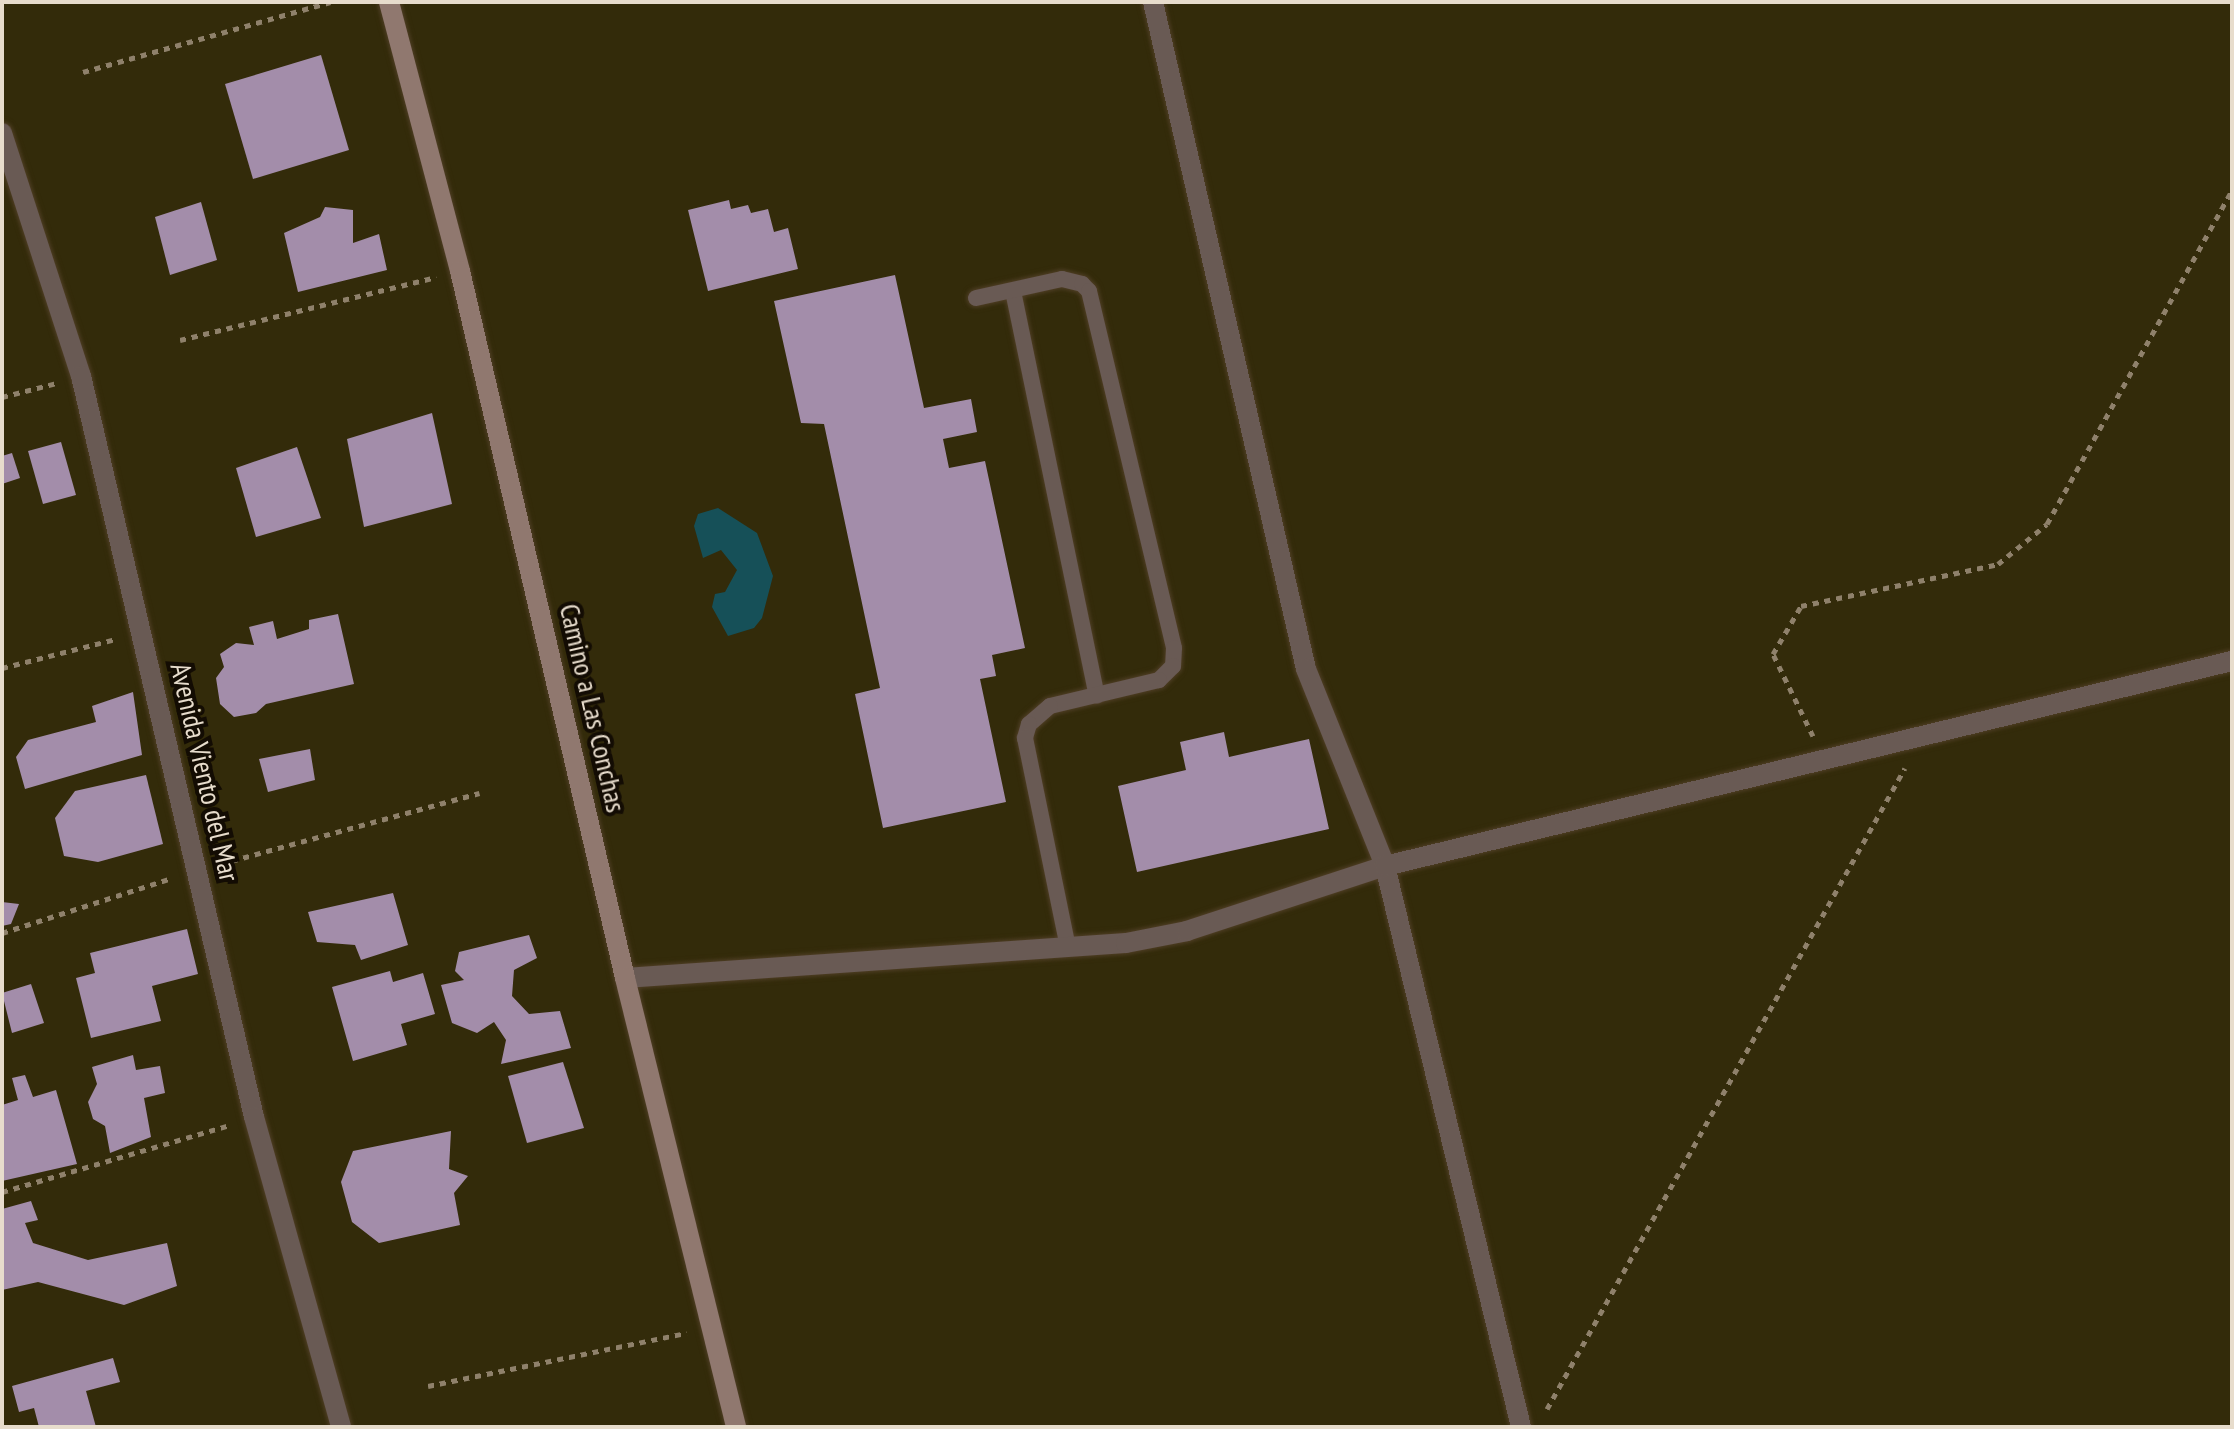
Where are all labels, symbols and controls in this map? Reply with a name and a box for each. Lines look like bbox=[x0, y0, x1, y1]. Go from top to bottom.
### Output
street label: Camino a Las Conchas bbox=[553, 601, 633, 815]
street label: Avenida Viento del Mar bbox=[163, 659, 247, 885]

